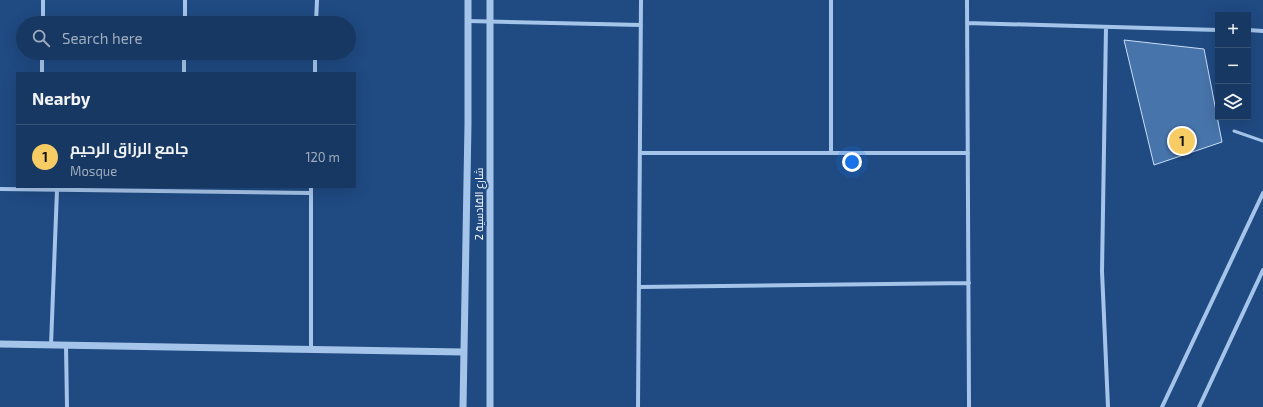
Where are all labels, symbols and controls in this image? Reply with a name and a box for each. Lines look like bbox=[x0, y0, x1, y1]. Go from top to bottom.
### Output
map controls bbox=[1215, 12, 1251, 120]
button: + bbox=[1215, 12, 1251, 48]
search box bbox=[16, 16, 356, 60]
icon: search bbox=[30, 27, 52, 49]
text: Search here bbox=[62, 29, 143, 47]
button: − bbox=[1215, 48, 1251, 84]
button: layers bbox=[1215, 84, 1251, 120]
text: Nearby bbox=[32, 88, 90, 108]
pin: 1 bbox=[1169, 126, 1195, 156]
text: جامع الرزاق الرحيم bbox=[70, 139, 188, 157]
text: 1 bbox=[42, 149, 48, 165]
text: 120 m bbox=[305, 149, 340, 165]
your location bbox=[842, 152, 862, 172]
text: Mosque bbox=[70, 163, 117, 179]
street label: شارع القادسية 2 bbox=[472, 168, 487, 240]

